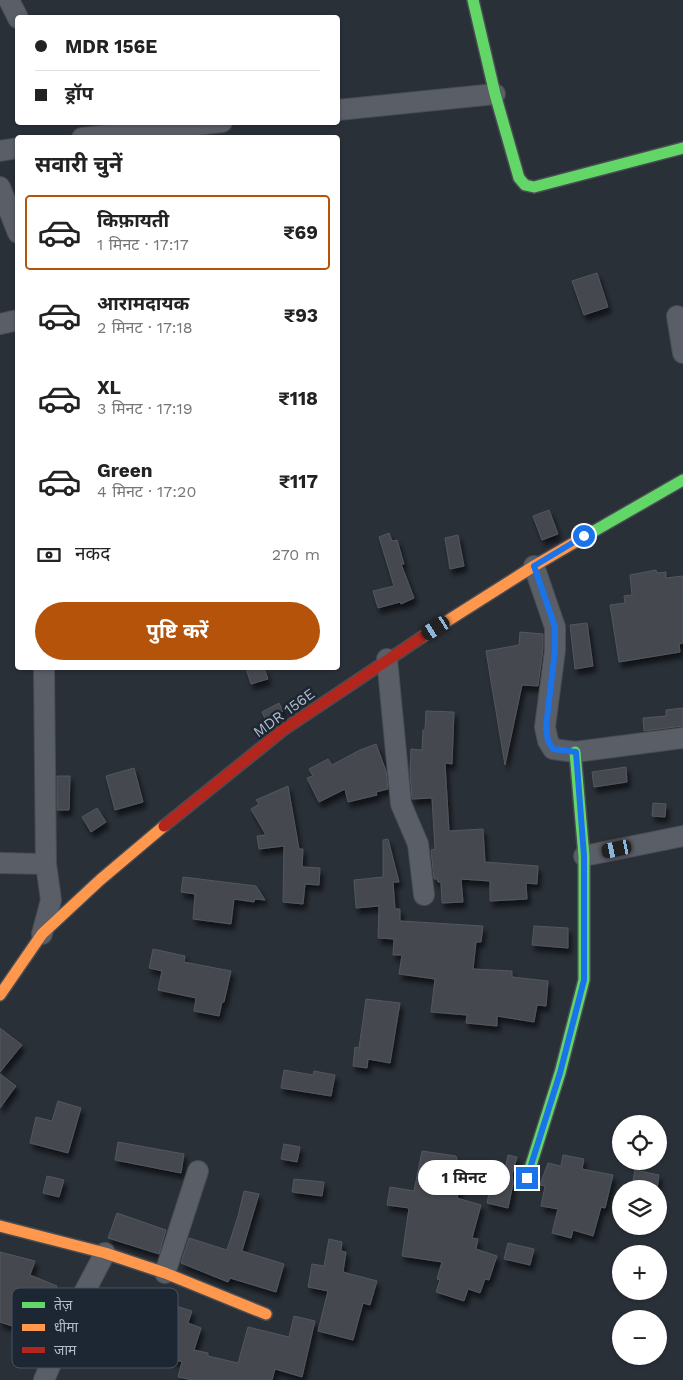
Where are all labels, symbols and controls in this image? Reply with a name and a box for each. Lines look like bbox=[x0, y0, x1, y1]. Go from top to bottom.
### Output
text: MDR 156E bbox=[65, 35, 157, 58]
text: ड्रॉप bbox=[65, 82, 93, 105]
text: सवारी चुनें bbox=[35, 152, 122, 177]
text: किफ़ायती bbox=[97, 209, 169, 232]
icon: car bbox=[37, 210, 82, 255]
text: ₹69 bbox=[283, 221, 318, 244]
text: 1 मिनट · 17:17 bbox=[97, 235, 189, 254]
text: आरामदायक bbox=[97, 292, 189, 315]
icon: car bbox=[37, 293, 82, 338]
text: ₹93 bbox=[284, 304, 318, 327]
text: 2 मिनट · 17:18 bbox=[97, 318, 193, 337]
icon: car bbox=[37, 376, 82, 421]
text: XL bbox=[97, 376, 121, 399]
text: ₹118 bbox=[278, 387, 318, 410]
text: 3 मिनट · 17:19 bbox=[97, 399, 193, 418]
icon: car bbox=[37, 459, 82, 504]
text: Green bbox=[97, 459, 153, 482]
text: ₹117 bbox=[279, 470, 318, 493]
text: 4 मिनट · 17:20 bbox=[97, 482, 196, 501]
route start bbox=[573, 525, 595, 547]
icon: cash bbox=[35, 541, 63, 569]
text: नकद bbox=[75, 542, 110, 565]
text: 270 m bbox=[272, 545, 320, 564]
button: पुष्टि करें bbox=[35, 602, 320, 660]
car bbox=[419, 614, 452, 642]
street label: MDR 156E bbox=[250, 685, 318, 741]
car bbox=[600, 839, 633, 859]
map controls bbox=[612, 1115, 667, 1365]
button: locate bbox=[612, 1115, 667, 1170]
callout: 1 मिनट bbox=[417, 1160, 510, 1196]
route end bbox=[516, 1167, 538, 1189]
text: 1 मिनट bbox=[441, 1168, 487, 1187]
button: layers bbox=[612, 1180, 667, 1235]
button: + bbox=[612, 1245, 667, 1300]
legend bbox=[12, 1288, 178, 1368]
text: तेज़ bbox=[54, 1296, 73, 1313]
button: − bbox=[612, 1310, 667, 1365]
text: धीमा bbox=[54, 1319, 79, 1335]
text: जाम bbox=[54, 1342, 77, 1358]

